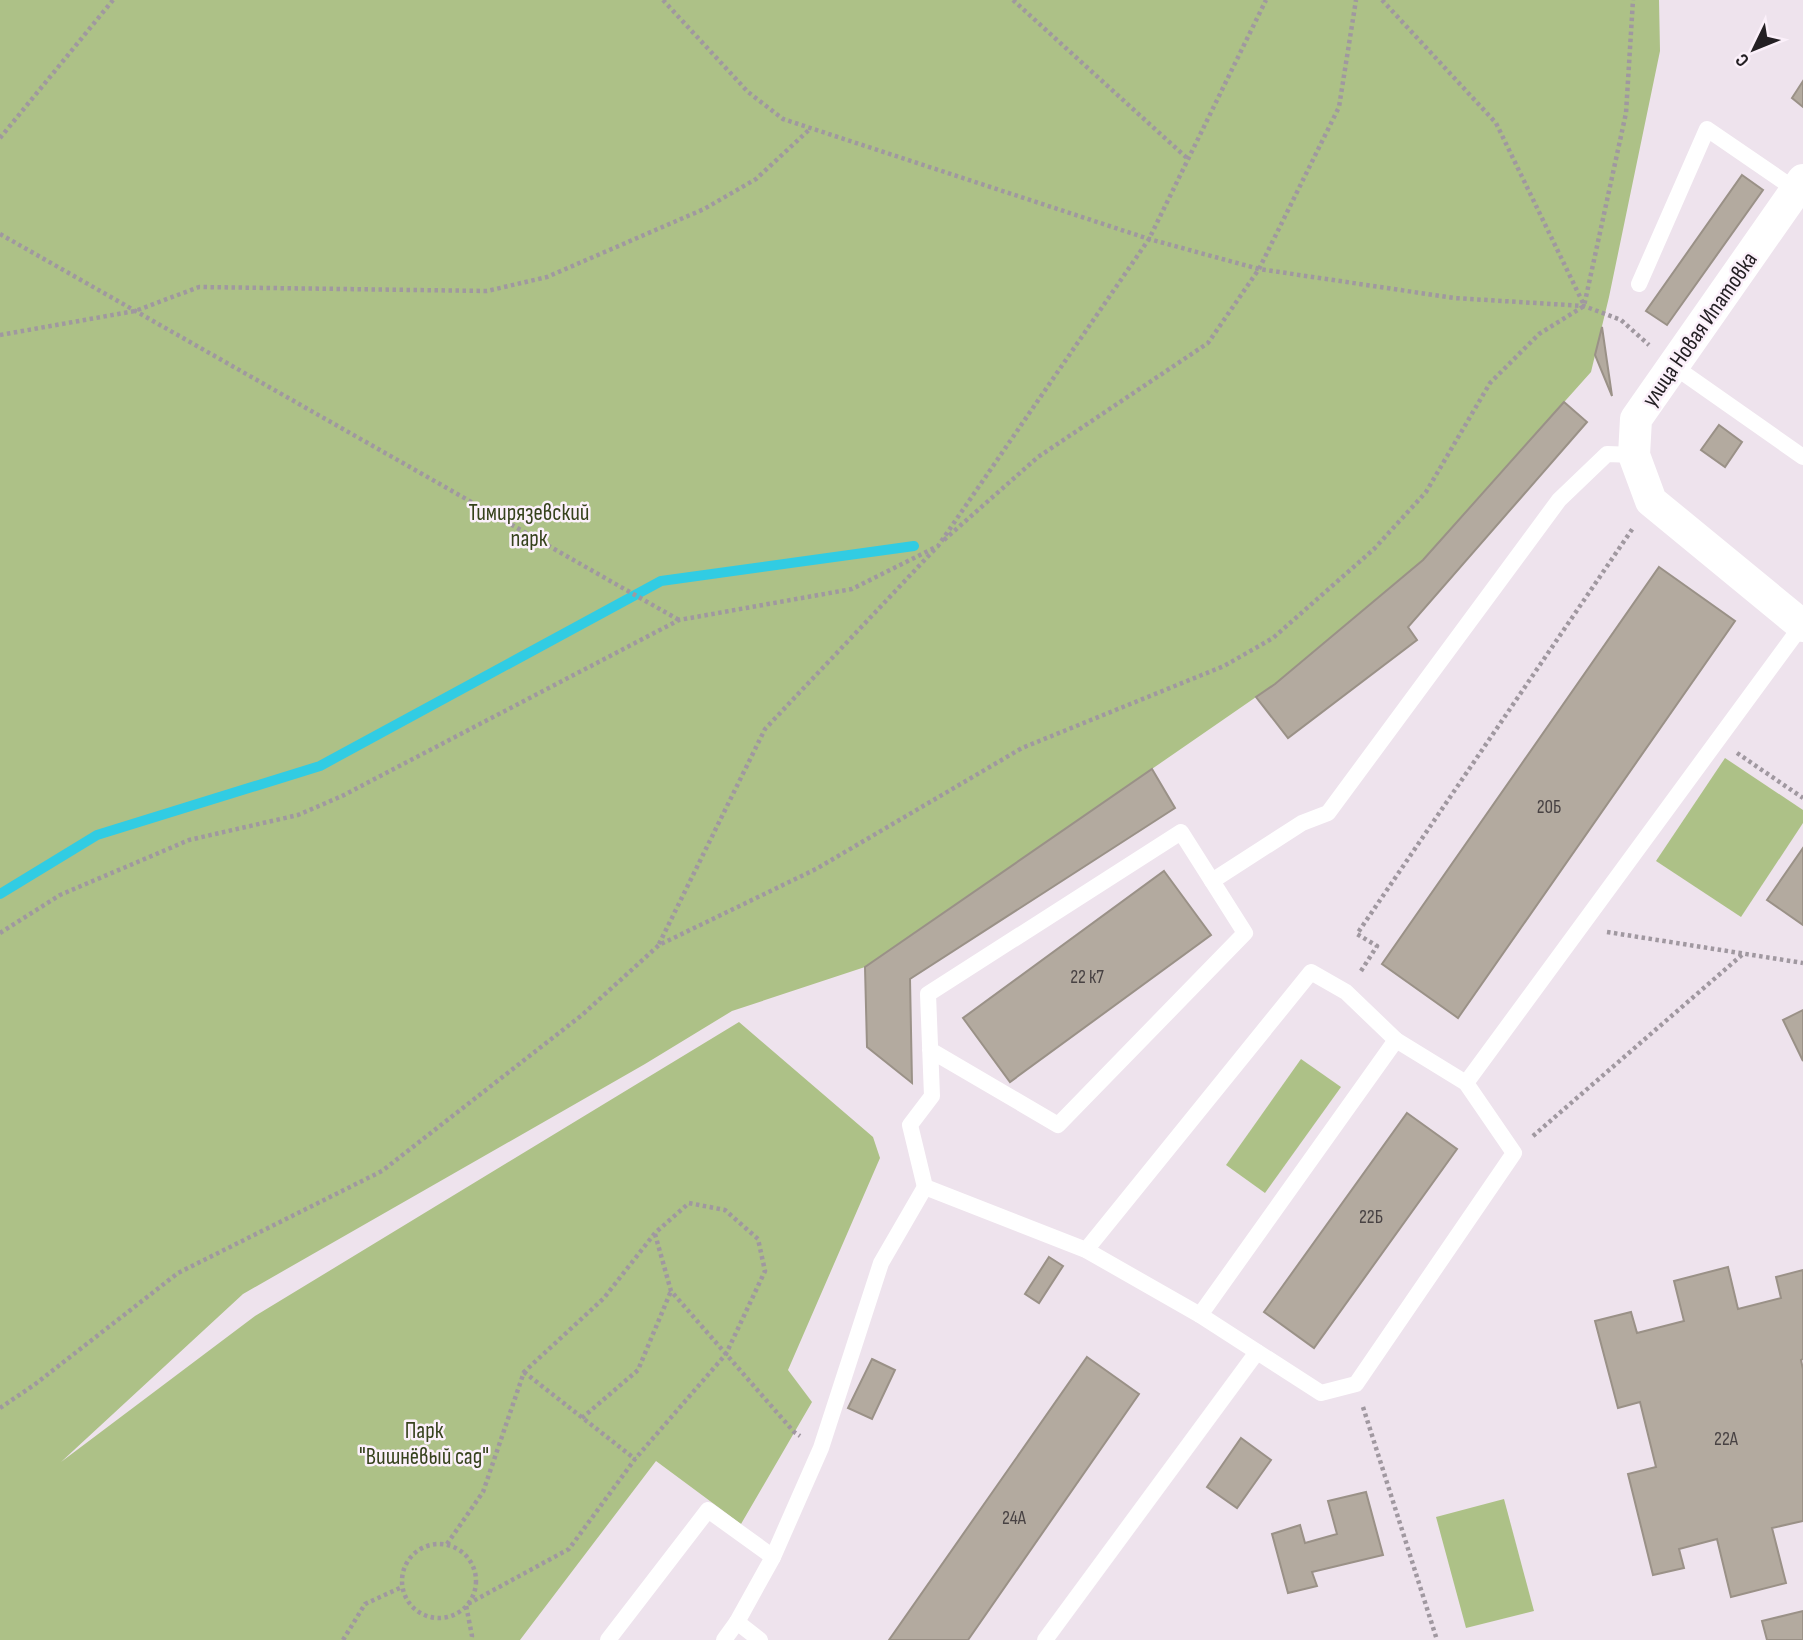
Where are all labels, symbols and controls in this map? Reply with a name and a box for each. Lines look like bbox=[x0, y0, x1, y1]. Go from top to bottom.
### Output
north arrow bbox=[1719, 14, 1789, 84]
text: С bbox=[1731, 48, 1754, 71]
street label: улица Новая Ипатовка bbox=[1636, 247, 1764, 412]
park label: Тимирязевский парк bbox=[469, 499, 589, 553]
house number: 20Б bbox=[1537, 796, 1561, 819]
house number: 22 к7 bbox=[1070, 966, 1104, 989]
house number: 22Б bbox=[1359, 1206, 1383, 1229]
park label: Парк "Вишнёвый сад" bbox=[359, 1417, 489, 1471]
house number: 22А bbox=[1714, 1428, 1739, 1451]
house number: 24А bbox=[1002, 1507, 1027, 1530]

